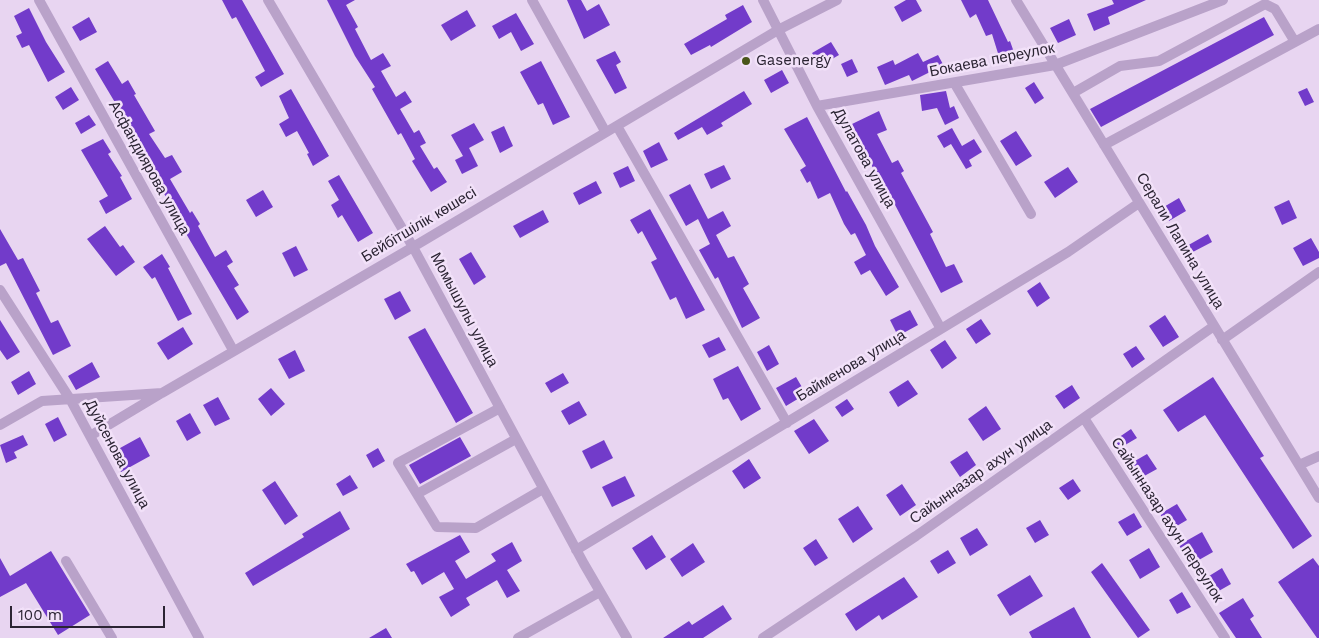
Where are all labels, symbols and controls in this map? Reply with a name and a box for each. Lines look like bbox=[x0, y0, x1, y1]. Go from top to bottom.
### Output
street label: Бокаева переулок bbox=[928, 39, 1056, 81]
place label: Gasenergy bbox=[756, 52, 831, 70]
marker: Gasenergy bbox=[740, 55, 752, 67]
street label: Асфандиярова улица bbox=[105, 98, 193, 238]
street label: Дулатова улица bbox=[829, 105, 899, 211]
street label: Серали Лапина улица bbox=[1132, 170, 1228, 312]
street label: Бейбітшілік көшесі bbox=[358, 184, 480, 266]
street label: Момышулы улица bbox=[426, 250, 502, 370]
street label: Байменова улица bbox=[793, 326, 909, 406]
street label: Дуйсенова улица bbox=[81, 396, 153, 512]
street label: Сайынназар ахун улица bbox=[906, 416, 1056, 528]
street label: Сайынназар ахун переулок bbox=[1107, 434, 1227, 606]
scale bar bbox=[12, 596, 168, 628]
text: 100 m bbox=[18, 606, 62, 624]

